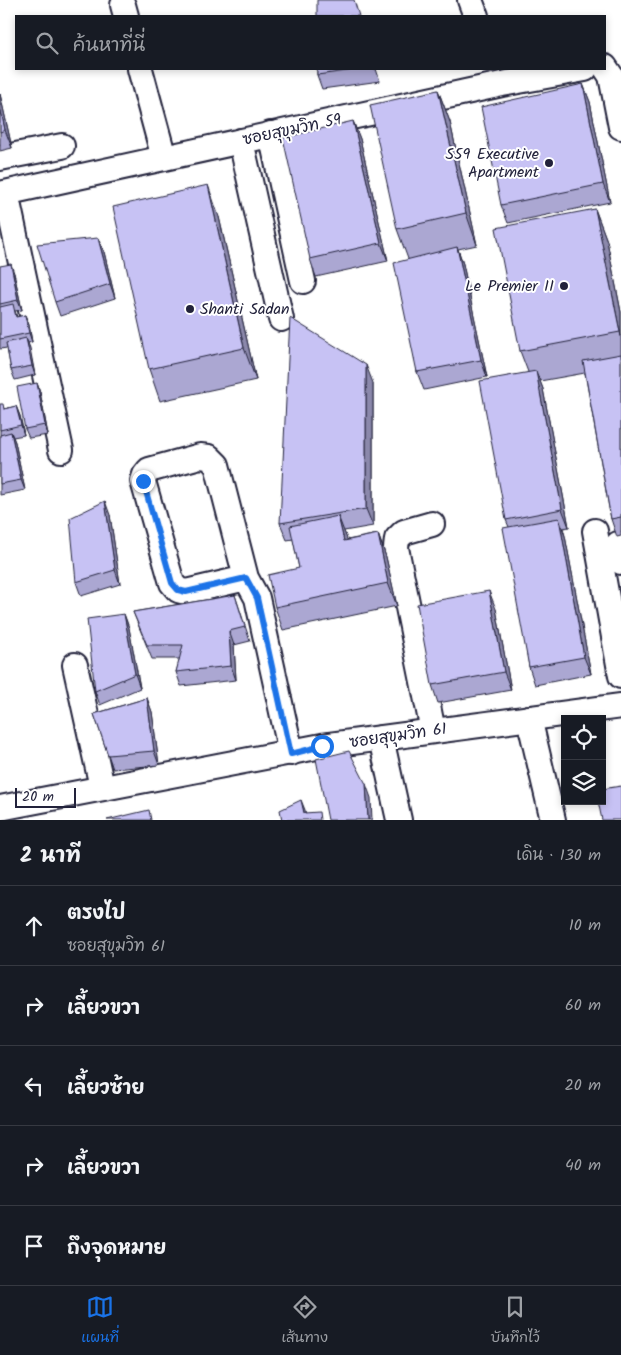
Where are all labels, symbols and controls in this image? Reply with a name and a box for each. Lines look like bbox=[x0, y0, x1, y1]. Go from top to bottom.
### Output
search box bbox=[15, 15, 606, 70]
icon: search bbox=[33, 29, 61, 57]
text: ค้นหาที่นี่ bbox=[73, 31, 145, 61]
street label: ซอยสุขุมวิท 59 bbox=[240, 107, 344, 153]
place label: S59 Executive Apartment bbox=[446, 142, 540, 185]
marker: S59 Executive Apartment bbox=[543, 157, 555, 169]
place label: Le Premier II bbox=[465, 274, 554, 299]
marker: Le Premier II bbox=[558, 280, 570, 292]
place label: Shanti Sadan bbox=[200, 297, 290, 322]
marker: Shanti Sadan bbox=[184, 303, 196, 315]
route end bbox=[132, 470, 155, 493]
map controls bbox=[561, 715, 606, 805]
button: locate bbox=[561, 715, 606, 760]
street label: ซอยสุขุมวิท 61 bbox=[348, 717, 448, 755]
route start bbox=[311, 735, 334, 758]
button: layers bbox=[561, 760, 606, 805]
scale bar bbox=[15, 785, 76, 808]
text: 20 m bbox=[22, 786, 54, 808]
text: 2 นาที bbox=[20, 840, 81, 873]
text: เดิน · 130 m bbox=[516, 843, 601, 868]
text: ตรงไป bbox=[67, 899, 125, 929]
icon: ahead bbox=[20, 912, 48, 940]
text: 10 m bbox=[569, 913, 601, 938]
text: ซอยสุขุมวิท 61 bbox=[67, 934, 165, 959]
icon: right bbox=[20, 992, 48, 1020]
text: 60 m bbox=[565, 993, 601, 1018]
text: เลี้ยวขวา bbox=[67, 994, 140, 1024]
icon: left bbox=[20, 1072, 48, 1100]
text: 20 m bbox=[565, 1073, 601, 1098]
text: เลี้ยวซ้าย bbox=[67, 1074, 144, 1104]
icon: right bbox=[20, 1152, 48, 1180]
text: 40 m bbox=[565, 1153, 601, 1178]
text: เลี้ยวขวา bbox=[67, 1154, 140, 1184]
icon: arrive bbox=[20, 1232, 48, 1260]
text: ถึงจุดหมาย bbox=[67, 1234, 166, 1264]
tab: แผนที่ bbox=[81, 1293, 119, 1349]
tab: เส้นทาง bbox=[282, 1293, 328, 1349]
tab: บันทึกไว้ bbox=[491, 1293, 540, 1349]

